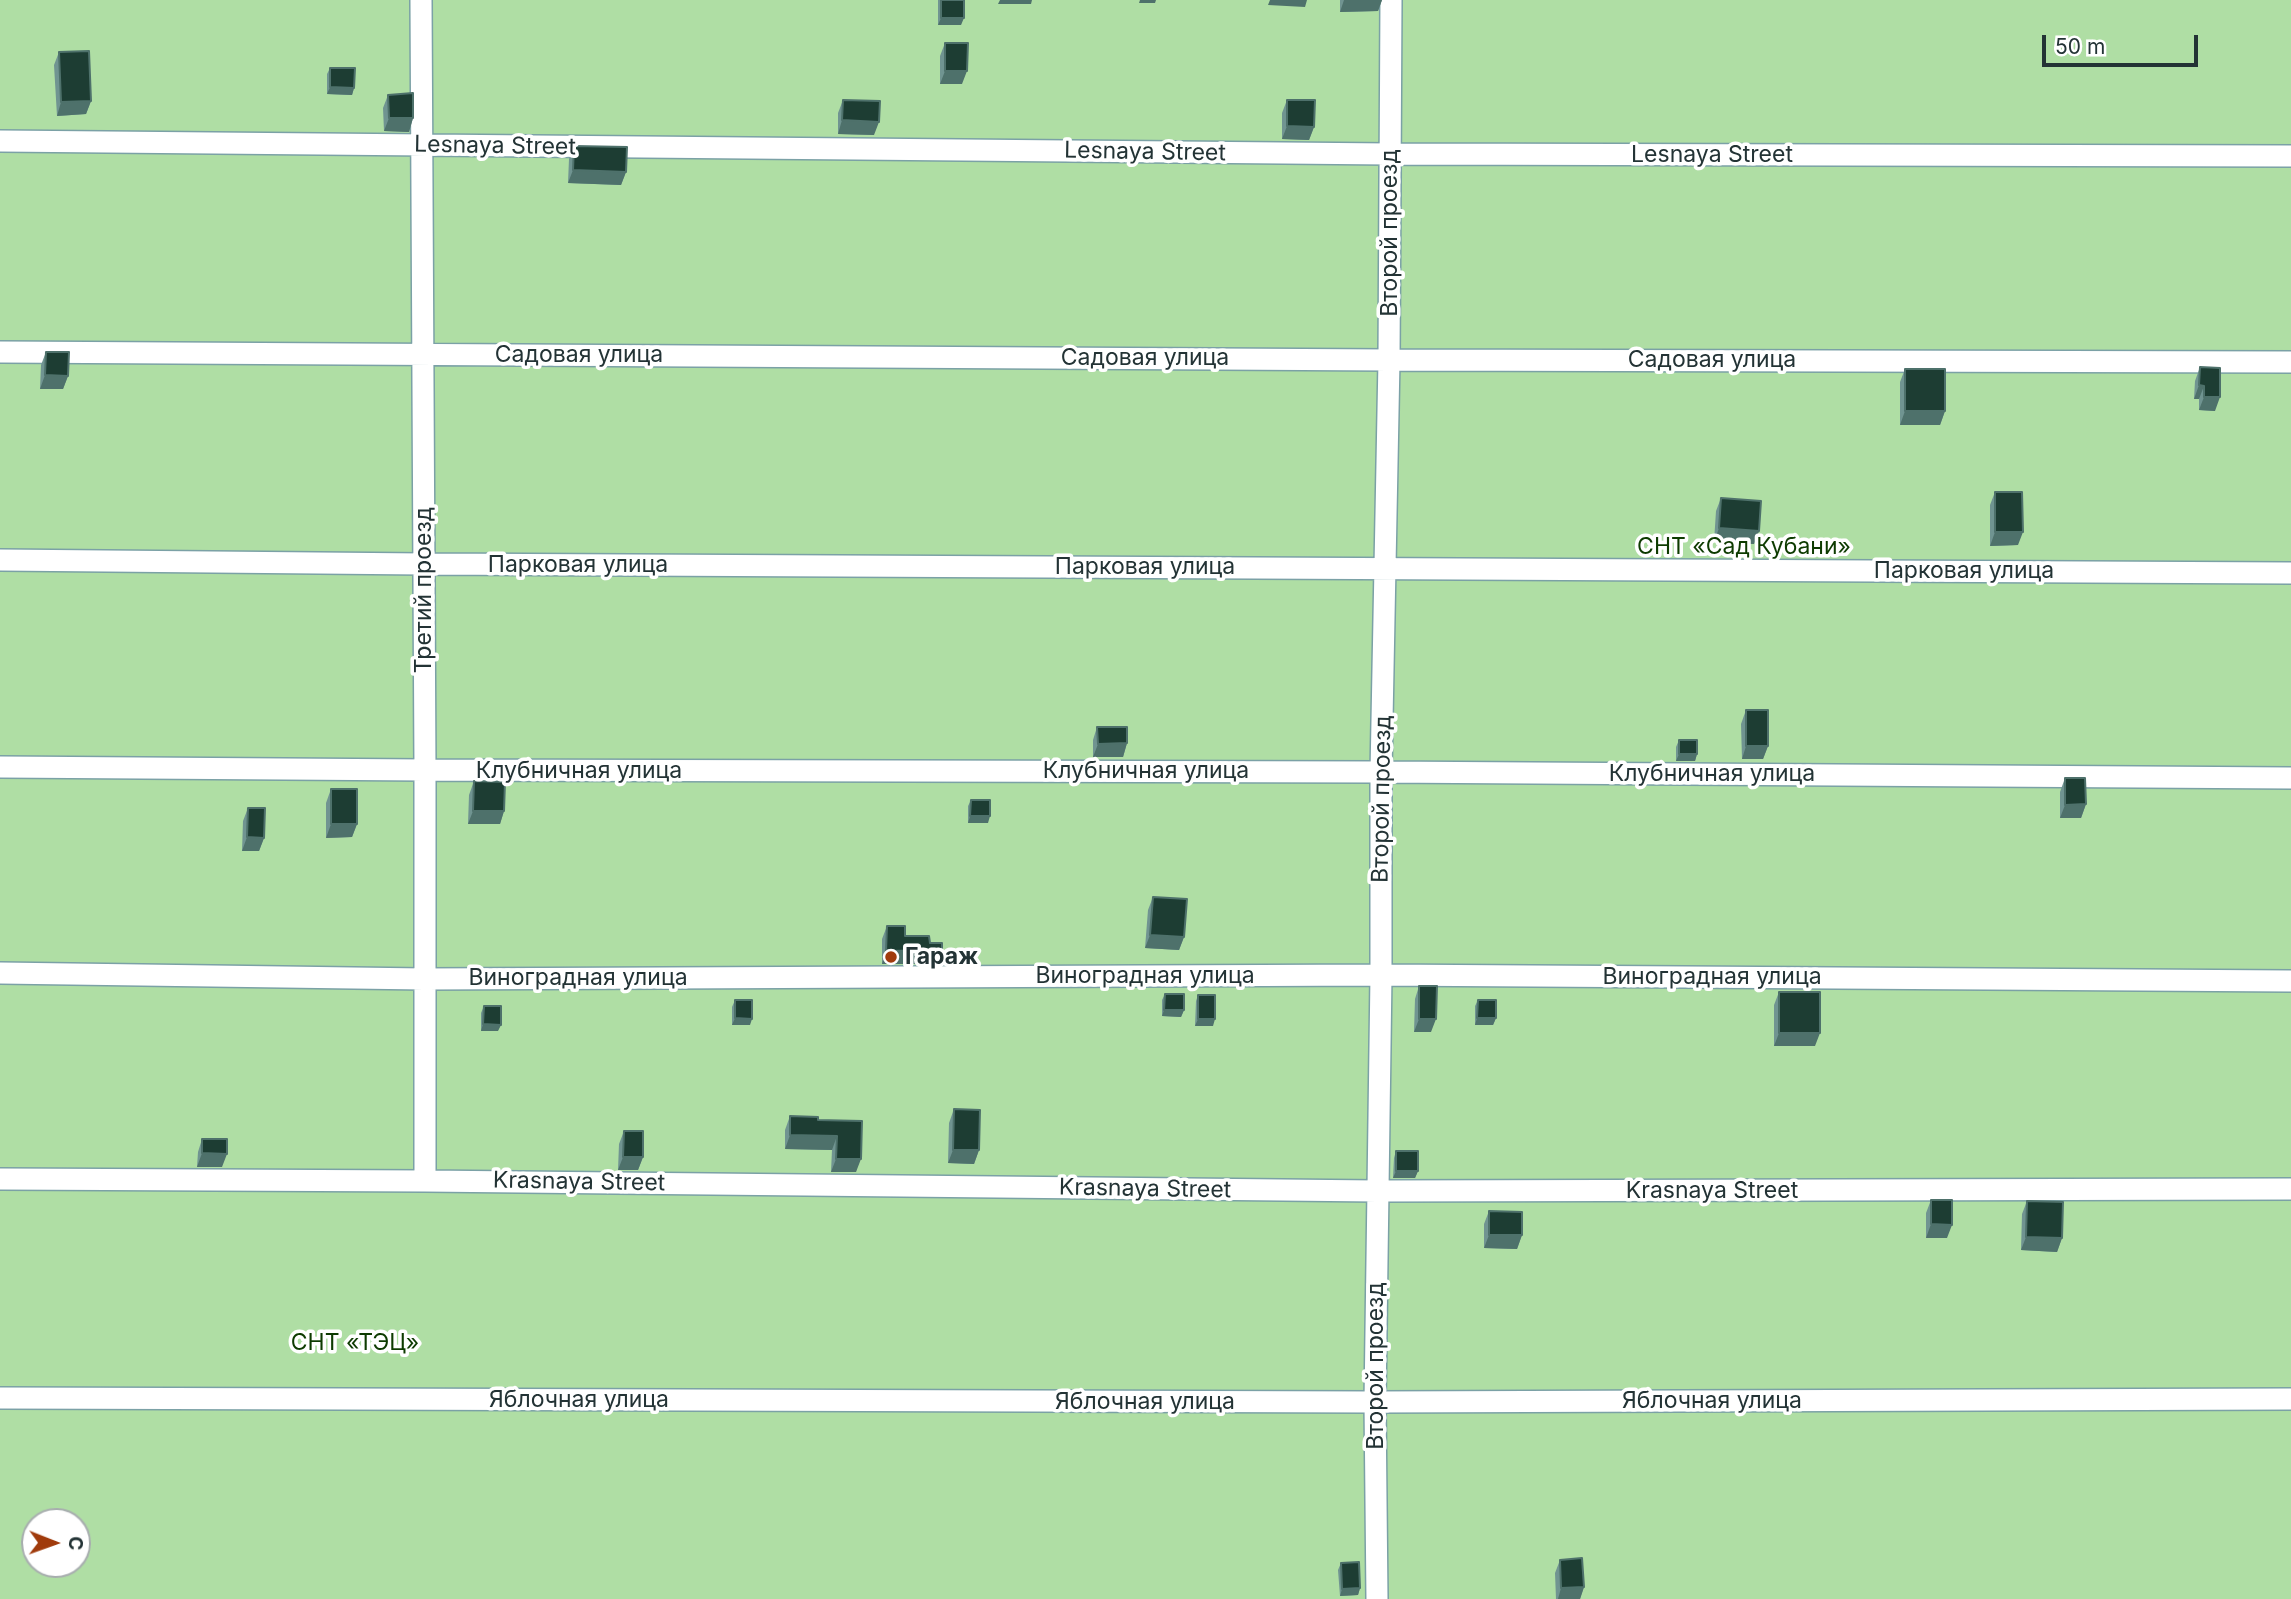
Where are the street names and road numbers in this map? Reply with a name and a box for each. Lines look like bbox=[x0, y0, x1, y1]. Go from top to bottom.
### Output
street label: Lesnaya Street bbox=[414, 131, 576, 161]
street label: Lesnaya Street bbox=[1064, 137, 1226, 167]
street label: Lesnaya Street bbox=[1631, 141, 1793, 169]
street label: Второй проезд bbox=[1376, 149, 1404, 317]
street label: Садовая улица bbox=[495, 341, 663, 369]
street label: Садовая улица bbox=[1061, 344, 1229, 372]
street label: Садовая улица bbox=[1628, 346, 1796, 374]
street label: Третий проезд bbox=[410, 507, 438, 673]
street label: Парковая улица bbox=[488, 551, 668, 579]
street label: Парковая улица bbox=[1055, 553, 1235, 581]
street label: Парковая улица bbox=[1874, 557, 2054, 585]
street label: Второй проезд bbox=[1367, 715, 1397, 883]
street label: Клубничная улица bbox=[476, 757, 682, 785]
street label: Клубничная улица bbox=[1043, 757, 1249, 785]
street label: Клубничная улица bbox=[1609, 760, 1815, 788]
street label: Виноградная улица bbox=[1035, 962, 1255, 990]
street label: Виноградная улица bbox=[1602, 963, 1822, 991]
street label: Виноградная улица bbox=[468, 964, 688, 992]
street label: Krasnaya Street bbox=[493, 1167, 665, 1197]
street label: Krasnaya Street bbox=[1059, 1174, 1231, 1204]
street label: Krasnaya Street bbox=[1626, 1177, 1798, 1205]
street label: Второй проезд bbox=[1362, 1282, 1390, 1450]
street label: Яблочная улица bbox=[489, 1386, 669, 1414]
street label: Яблочная улица bbox=[1622, 1387, 1802, 1415]
street label: Яблочная улица bbox=[1055, 1388, 1235, 1416]

